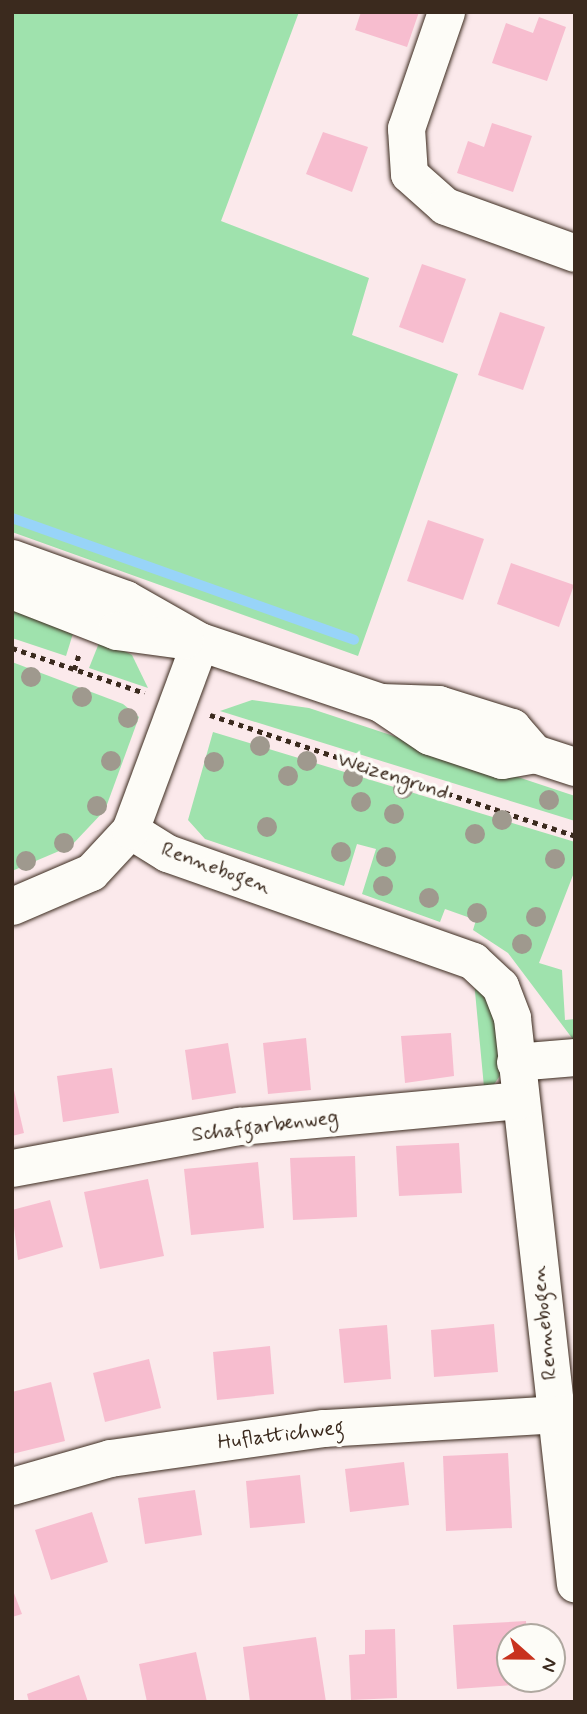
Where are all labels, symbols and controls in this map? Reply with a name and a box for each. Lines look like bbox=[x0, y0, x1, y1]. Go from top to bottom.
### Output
street label: Weizengrund bbox=[334, 746, 452, 806]
street label: Rennebogen bbox=[158, 837, 274, 899]
street label: Schafgarbenweg bbox=[190, 1104, 340, 1148]
street label: Rennebogen bbox=[525, 1265, 563, 1381]
street label: Huflattichweg bbox=[216, 1415, 346, 1455]
north arrow bbox=[496, 1623, 566, 1693]
text: N bbox=[535, 1655, 563, 1675]

